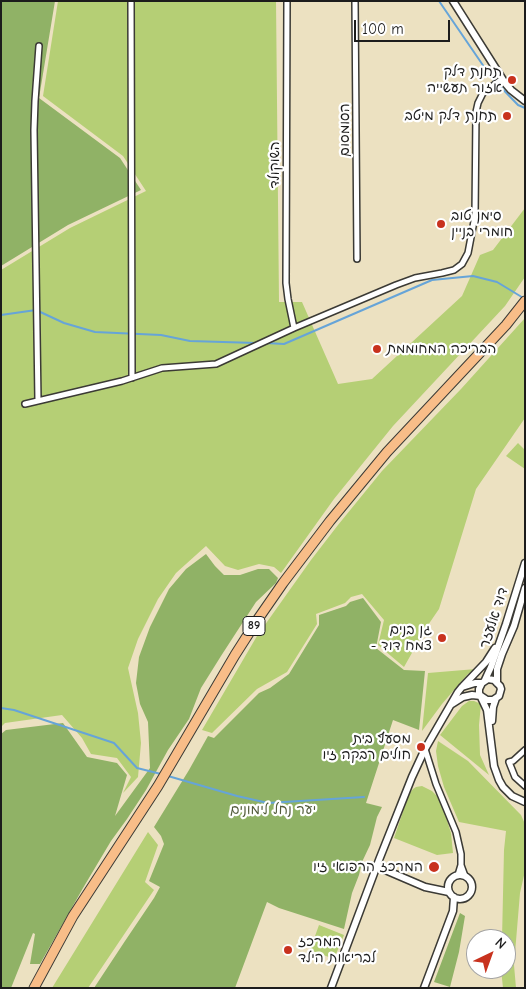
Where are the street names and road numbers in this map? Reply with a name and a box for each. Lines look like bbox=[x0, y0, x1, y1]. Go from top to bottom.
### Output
street label: הסומסום bbox=[337, 103, 353, 157]
street label: השוקולד bbox=[267, 141, 283, 189]
street label: דוד אלעזר bbox=[476, 585, 512, 651]
road number: 89 bbox=[243, 616, 265, 636]

